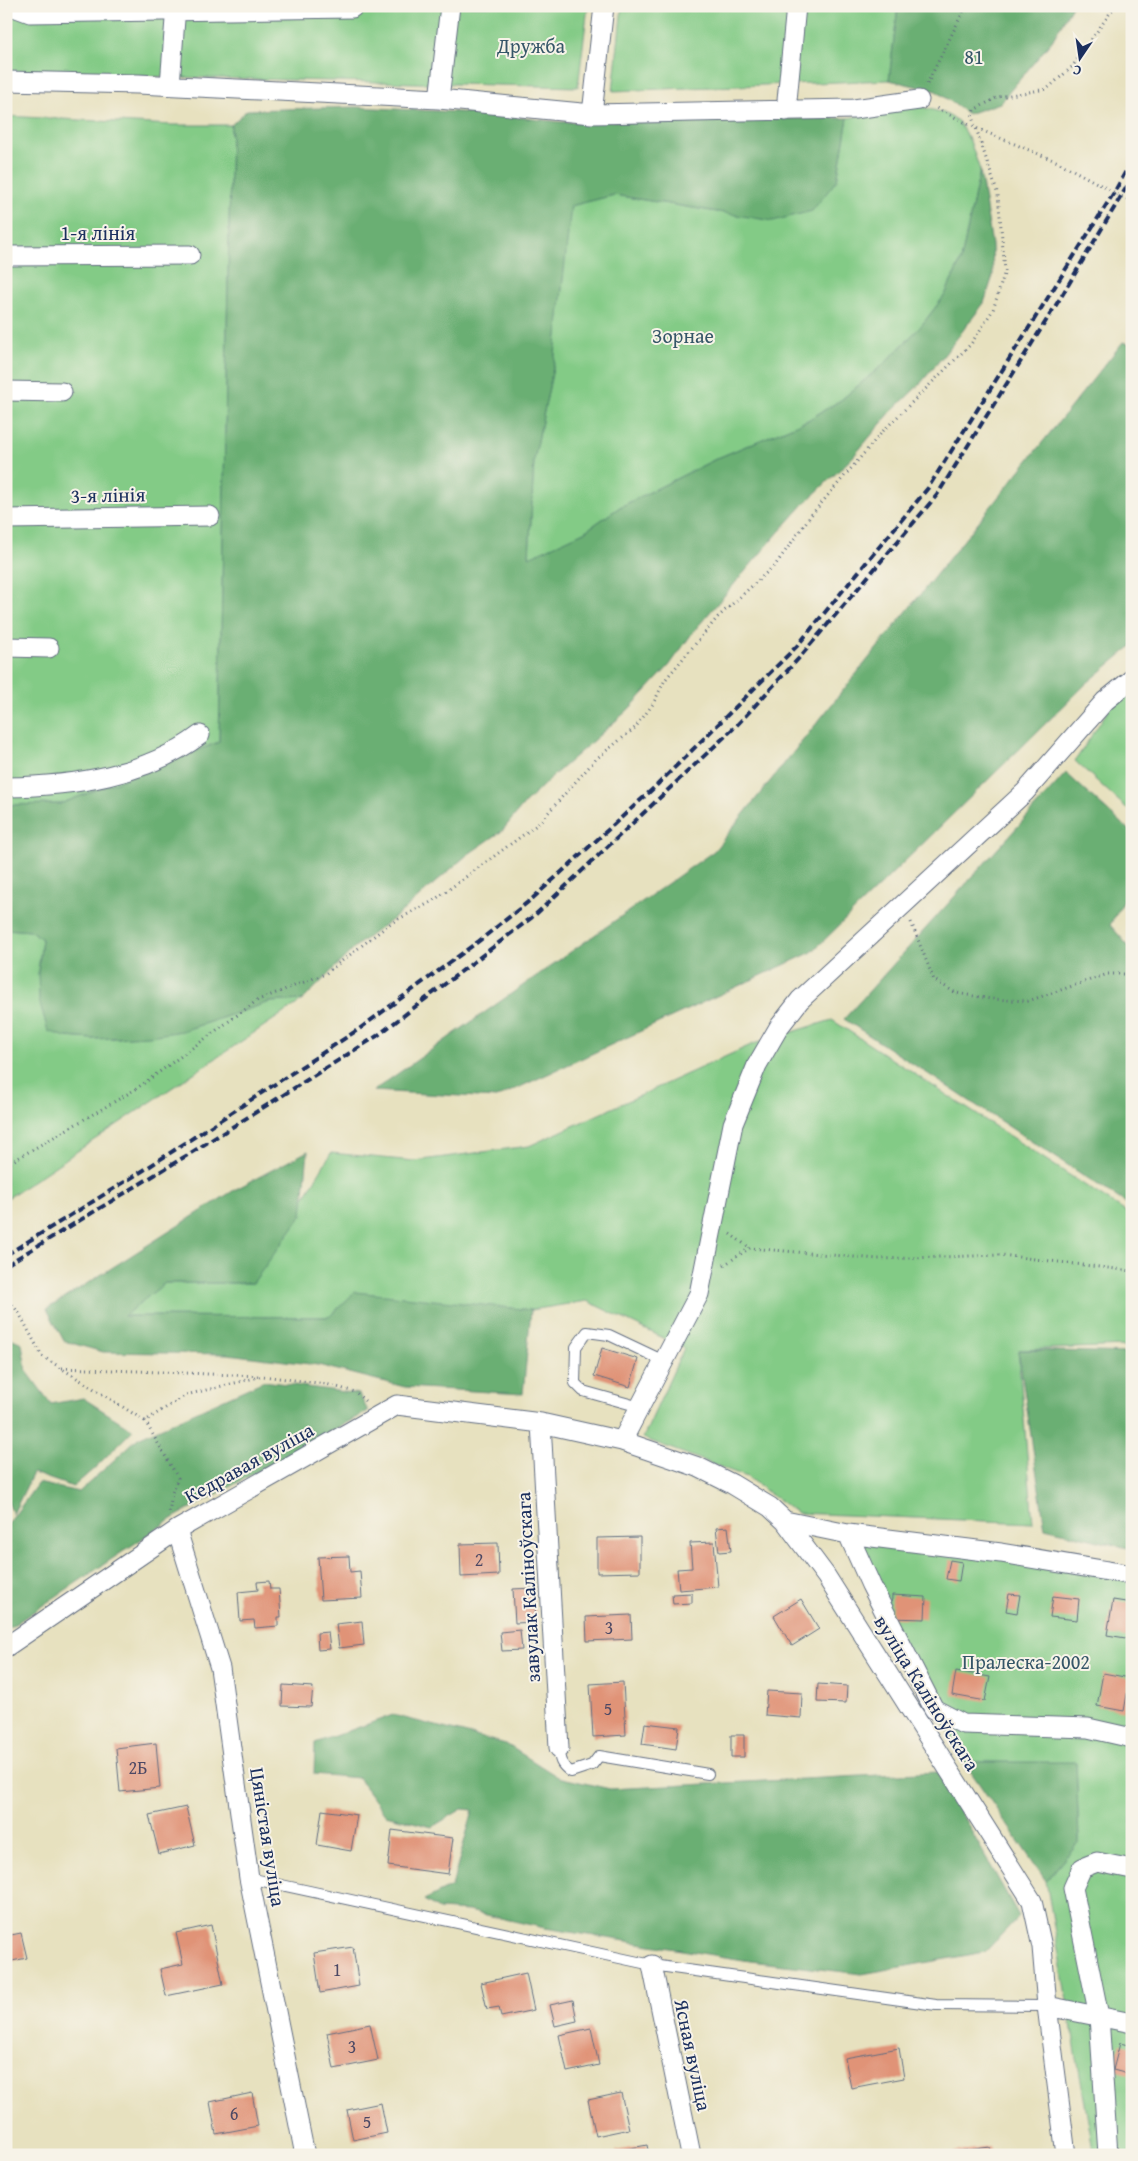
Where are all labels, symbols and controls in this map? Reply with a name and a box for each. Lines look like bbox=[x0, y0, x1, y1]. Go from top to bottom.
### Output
park label: Дружба bbox=[496, 31, 566, 60]
north arrow bbox=[1056, 32, 1106, 82]
park label: 81 bbox=[964, 42, 984, 71]
text: С bbox=[1071, 60, 1083, 81]
street label: 1-я лінія bbox=[61, 218, 136, 247]
park label: Зорнае bbox=[652, 321, 714, 350]
street label: 3-я лінія bbox=[70, 479, 146, 510]
street label: Кедравая вуліца bbox=[179, 1415, 319, 1510]
street label: завулак Каліноўскага bbox=[508, 1491, 547, 1683]
house number: 2 bbox=[475, 1546, 483, 1573]
street label: вуліца Каліноўскага bbox=[868, 1609, 987, 1777]
house number: 3 bbox=[605, 1614, 613, 1641]
park label: Пралеска-2002 bbox=[962, 1647, 1090, 1676]
house number: 5 bbox=[604, 1695, 612, 1722]
house number: 2Б bbox=[129, 1754, 147, 1781]
street label: Цяністая вуліца bbox=[243, 1765, 294, 1909]
house number: 1 bbox=[333, 1956, 341, 1983]
street label: Ясная вуліца bbox=[667, 1995, 720, 2114]
house number: 3 bbox=[348, 2033, 356, 2060]
house number: 6 bbox=[230, 2100, 238, 2127]
house number: 5 bbox=[363, 2108, 371, 2135]

